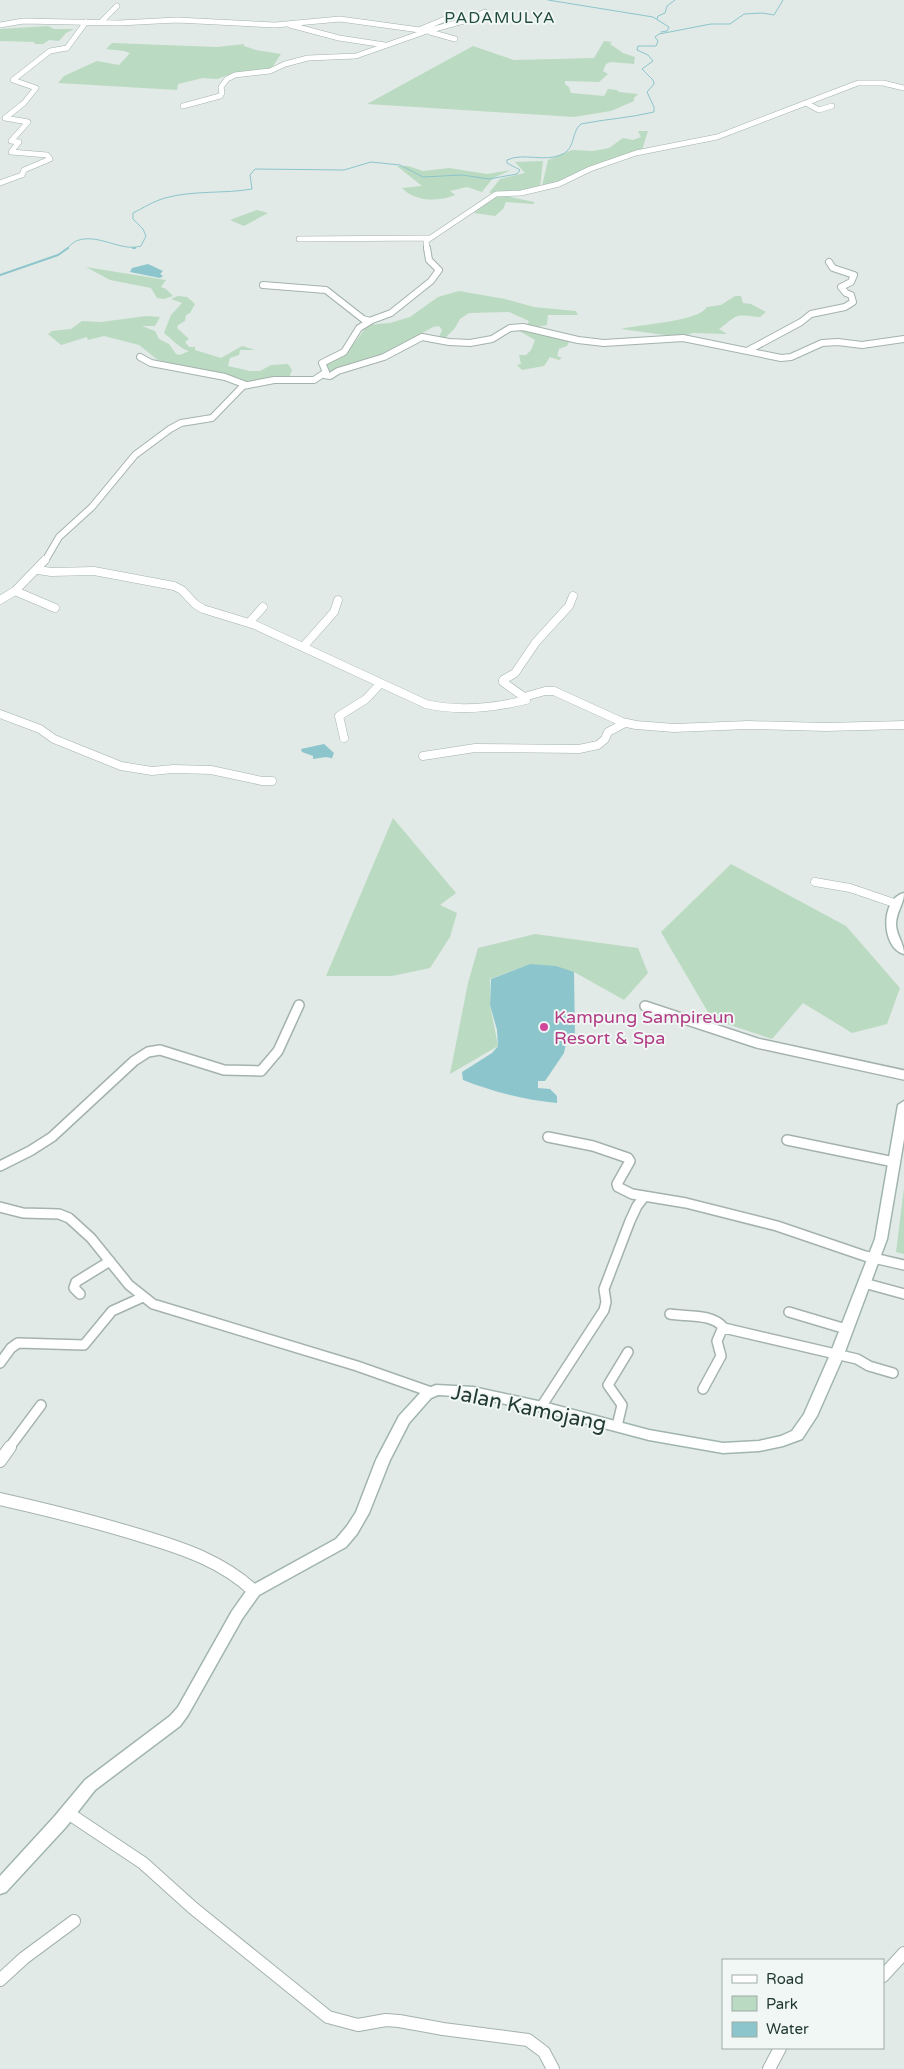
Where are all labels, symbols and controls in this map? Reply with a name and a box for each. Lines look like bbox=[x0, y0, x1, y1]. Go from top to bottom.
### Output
district label: PADAMULYA bbox=[444, 8, 556, 28]
place label: Kampung Sampireun Resort & Spa bbox=[554, 1006, 734, 1049]
marker: Kampung Sampireun Resort & Spa bbox=[538, 1021, 550, 1033]
street label: Jalan Kamojang bbox=[449, 1380, 609, 1437]
legend bbox=[722, 1959, 884, 2049]
text: Road bbox=[766, 1970, 804, 1988]
text: Park bbox=[766, 1995, 798, 2013]
text: Water bbox=[766, 2020, 809, 2038]

